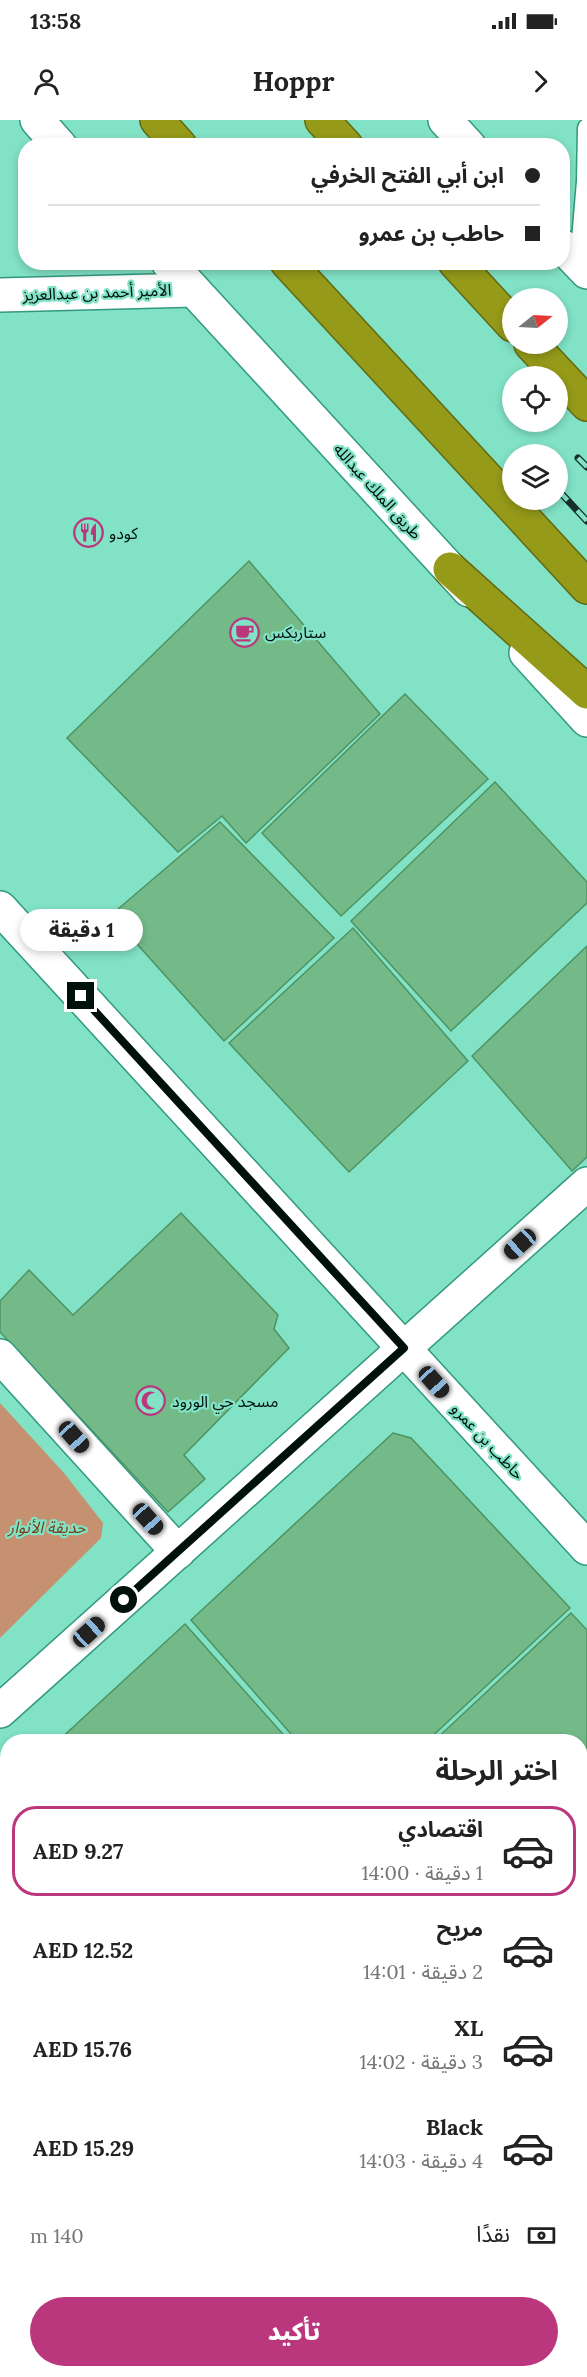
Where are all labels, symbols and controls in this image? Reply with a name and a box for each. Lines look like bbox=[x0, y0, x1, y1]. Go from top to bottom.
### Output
text: 13:58 bbox=[30, 7, 81, 35]
text: Hoppr bbox=[253, 64, 334, 98]
icon: person bbox=[30, 65, 63, 98]
icon: forward bbox=[524, 65, 557, 98]
text: ابن أبي الفتح الخرفي bbox=[311, 161, 504, 189]
text: حاطب بن عمرو bbox=[359, 219, 504, 247]
street label: الأمير أحمد بن عبدالعزيز bbox=[21, 279, 172, 305]
north arrow bbox=[502, 288, 568, 354]
map controls bbox=[502, 288, 568, 510]
button: locate bbox=[502, 366, 568, 432]
street label: طريق الملك عبدالله bbox=[329, 439, 426, 544]
button: layers bbox=[502, 444, 568, 510]
restaurant icon: كودو bbox=[72, 517, 104, 549]
place label: كودو bbox=[109, 523, 138, 543]
cafe icon: ستاربكس bbox=[228, 616, 260, 648]
place label: ستاربكس bbox=[265, 622, 326, 642]
callout: 1 دقيقة bbox=[20, 909, 142, 951]
text: 1 دقيقة bbox=[49, 917, 114, 942]
route end bbox=[67, 982, 94, 1009]
car bbox=[501, 1225, 539, 1263]
car bbox=[415, 1363, 453, 1401]
mosque icon: مسجد حي الورود bbox=[135, 1385, 167, 1417]
place label: مسجد حي الورود bbox=[172, 1391, 279, 1414]
street label: حاطب بن عمرو bbox=[447, 1398, 529, 1484]
car bbox=[55, 1418, 93, 1456]
car bbox=[129, 1500, 167, 1538]
park label: حديقة الأنوار bbox=[6, 1517, 86, 1537]
route start bbox=[110, 1586, 137, 1613]
car bbox=[70, 1613, 108, 1651]
text: اختر الرحلة bbox=[436, 1753, 558, 1787]
text: اقتصادي bbox=[398, 1815, 483, 1843]
icon: car bbox=[501, 1824, 555, 1878]
text: AED 9.27 bbox=[33, 1837, 123, 1865]
text: 1 دقيقة · 14:00 bbox=[361, 1860, 483, 1885]
text: مريح bbox=[437, 1914, 483, 1942]
icon: car bbox=[501, 1923, 555, 1977]
text: AED 12.52 bbox=[33, 1936, 133, 1964]
text: 2 دقيقة · 14:01 bbox=[363, 1959, 483, 1984]
text: XL bbox=[454, 2014, 483, 2042]
icon: car bbox=[501, 2022, 555, 2076]
text: AED 15.76 bbox=[33, 2035, 132, 2063]
text: 3 دقيقة · 14:02 bbox=[359, 2049, 483, 2074]
text: Black bbox=[426, 2113, 483, 2141]
icon: car bbox=[501, 2121, 555, 2175]
text: AED 15.29 bbox=[33, 2134, 134, 2162]
text: 4 دقيقة · 14:03 bbox=[359, 2148, 483, 2173]
icon: cash bbox=[525, 2219, 558, 2252]
text: نقدًا bbox=[476, 2220, 510, 2248]
text: 140 m bbox=[30, 2223, 84, 2248]
button: تأكيد bbox=[30, 2297, 558, 2366]

